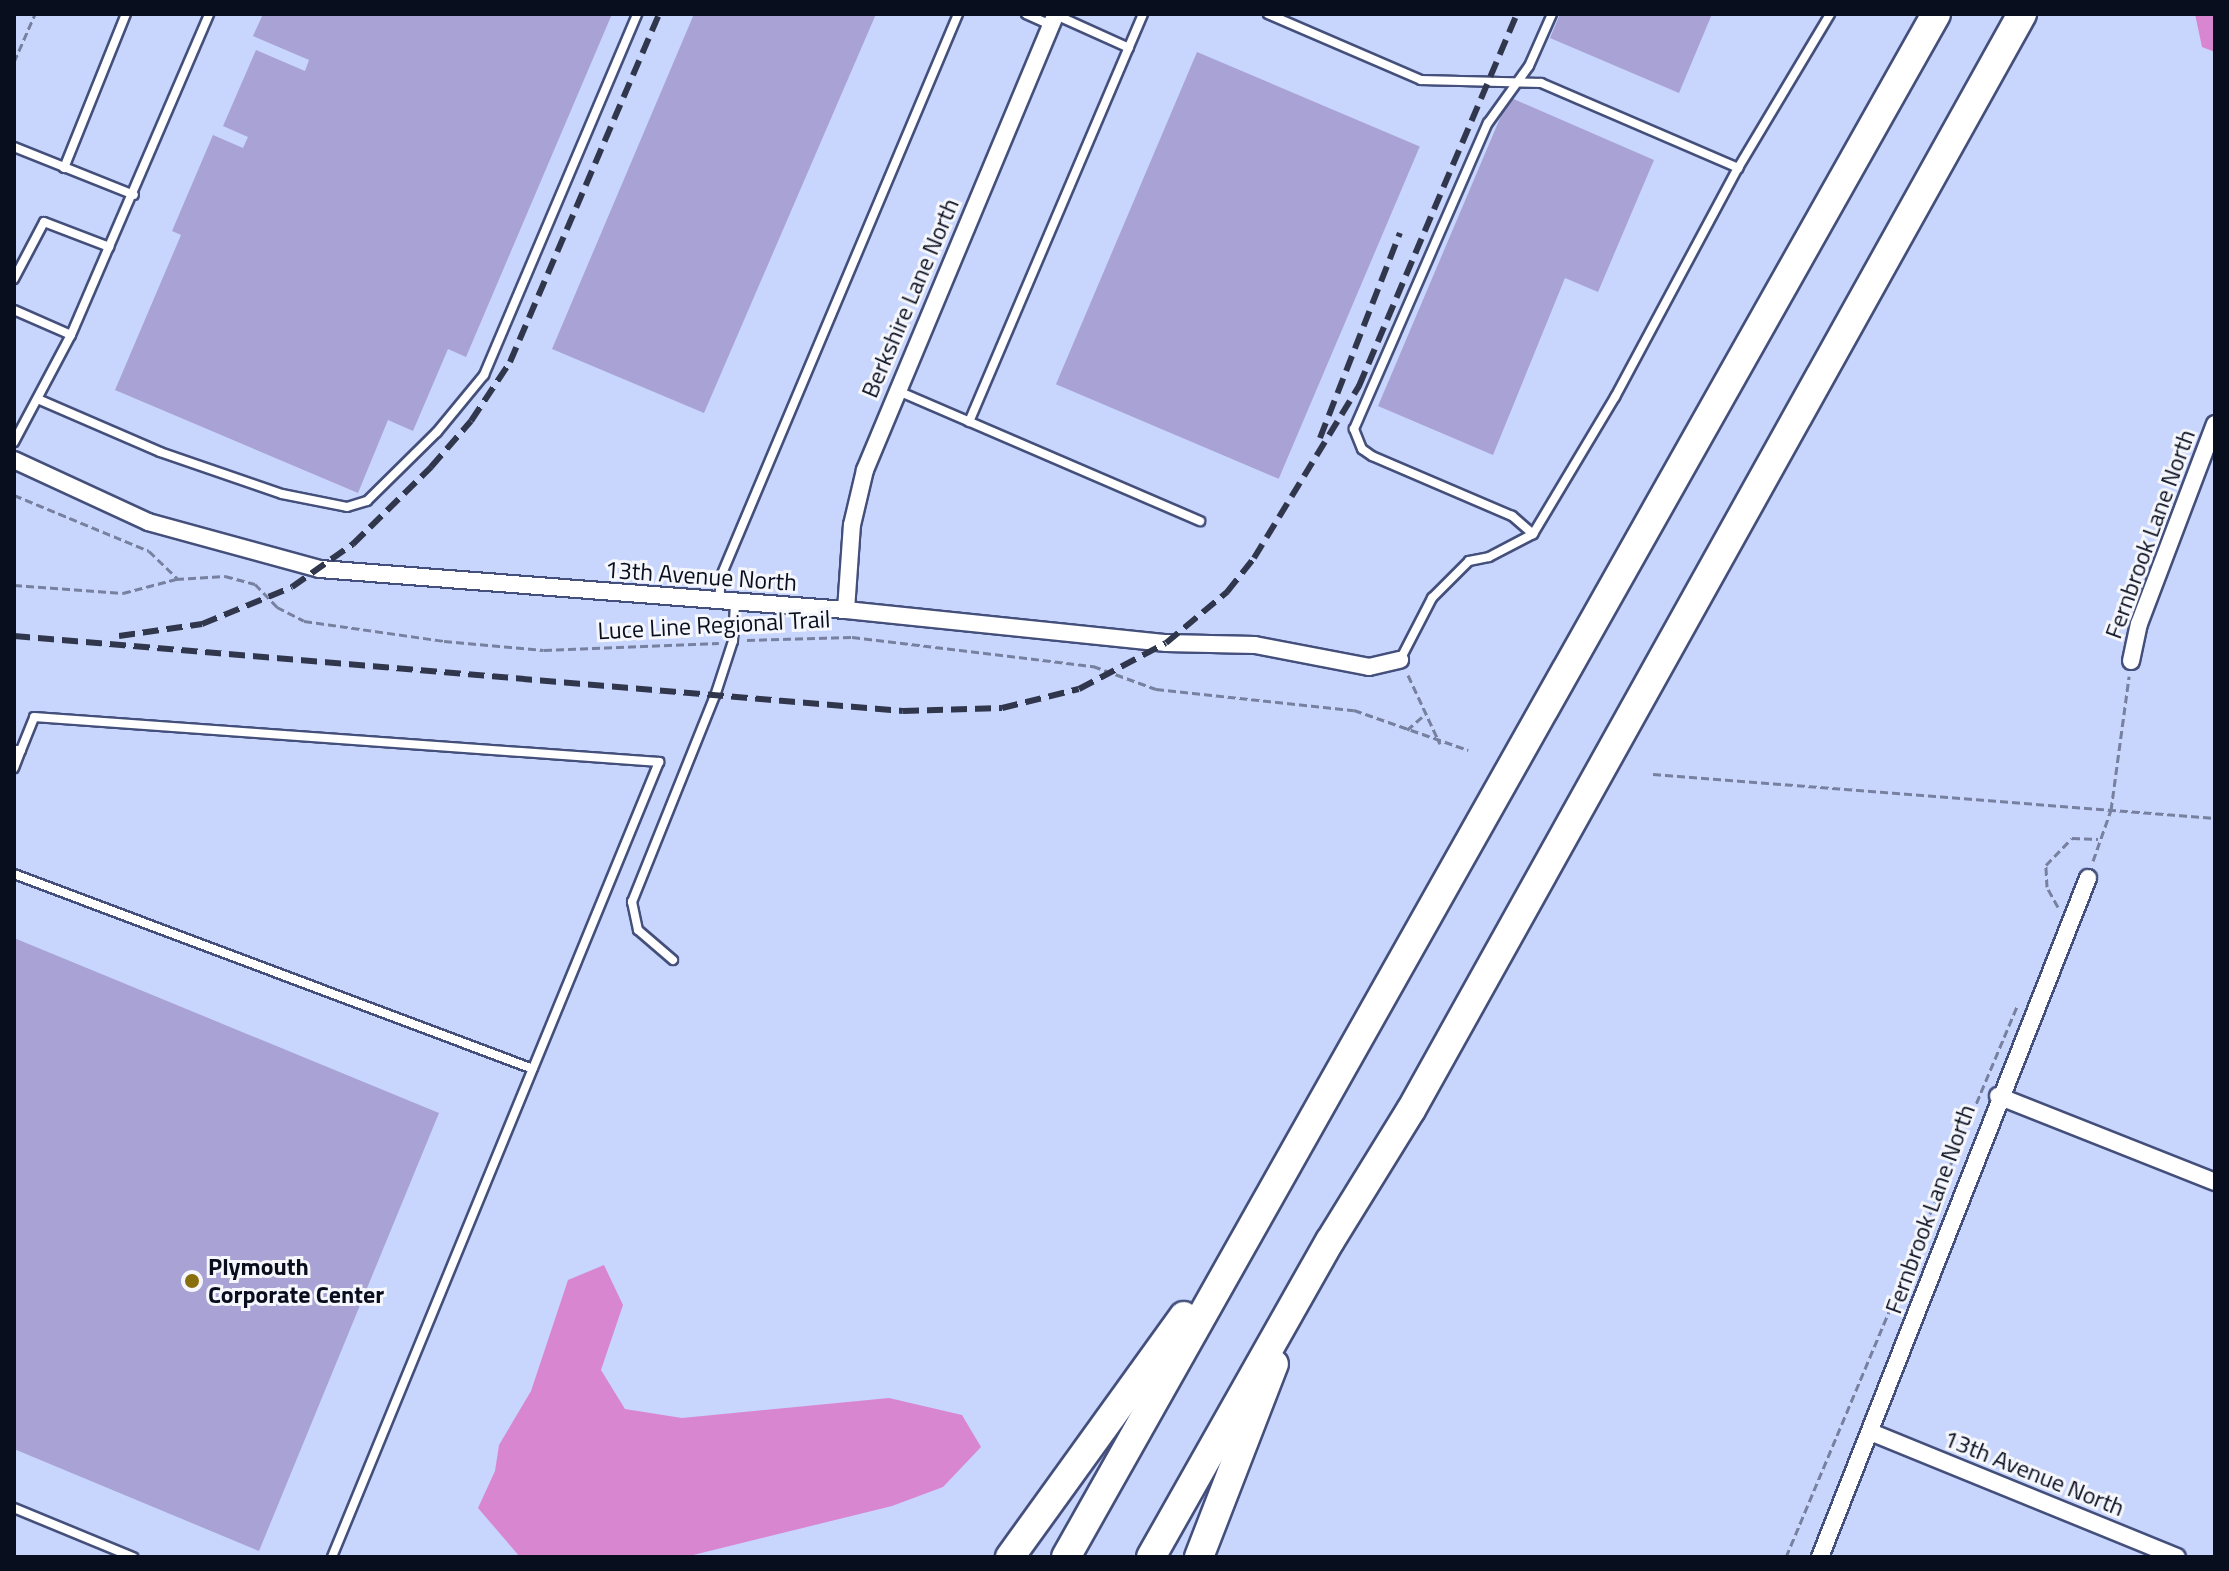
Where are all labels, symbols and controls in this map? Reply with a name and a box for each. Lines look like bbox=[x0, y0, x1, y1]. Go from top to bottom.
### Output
street label: Berkshire Lane North bbox=[855, 194, 965, 402]
street label: Fernbrook Lane North bbox=[2099, 425, 2201, 643]
street label: 13th Avenue North bbox=[604, 555, 798, 597]
street label: Luce Line Regional Trail bbox=[597, 605, 831, 645]
street label: Fernbrook Lane North bbox=[1879, 1100, 1981, 1318]
place label: Plymouth Corporate Center bbox=[208, 1253, 384, 1309]
marker: Plymouth Corporate Center bbox=[183, 1272, 201, 1290]
street label: 13th Avenue North bbox=[1939, 1424, 2129, 1522]

